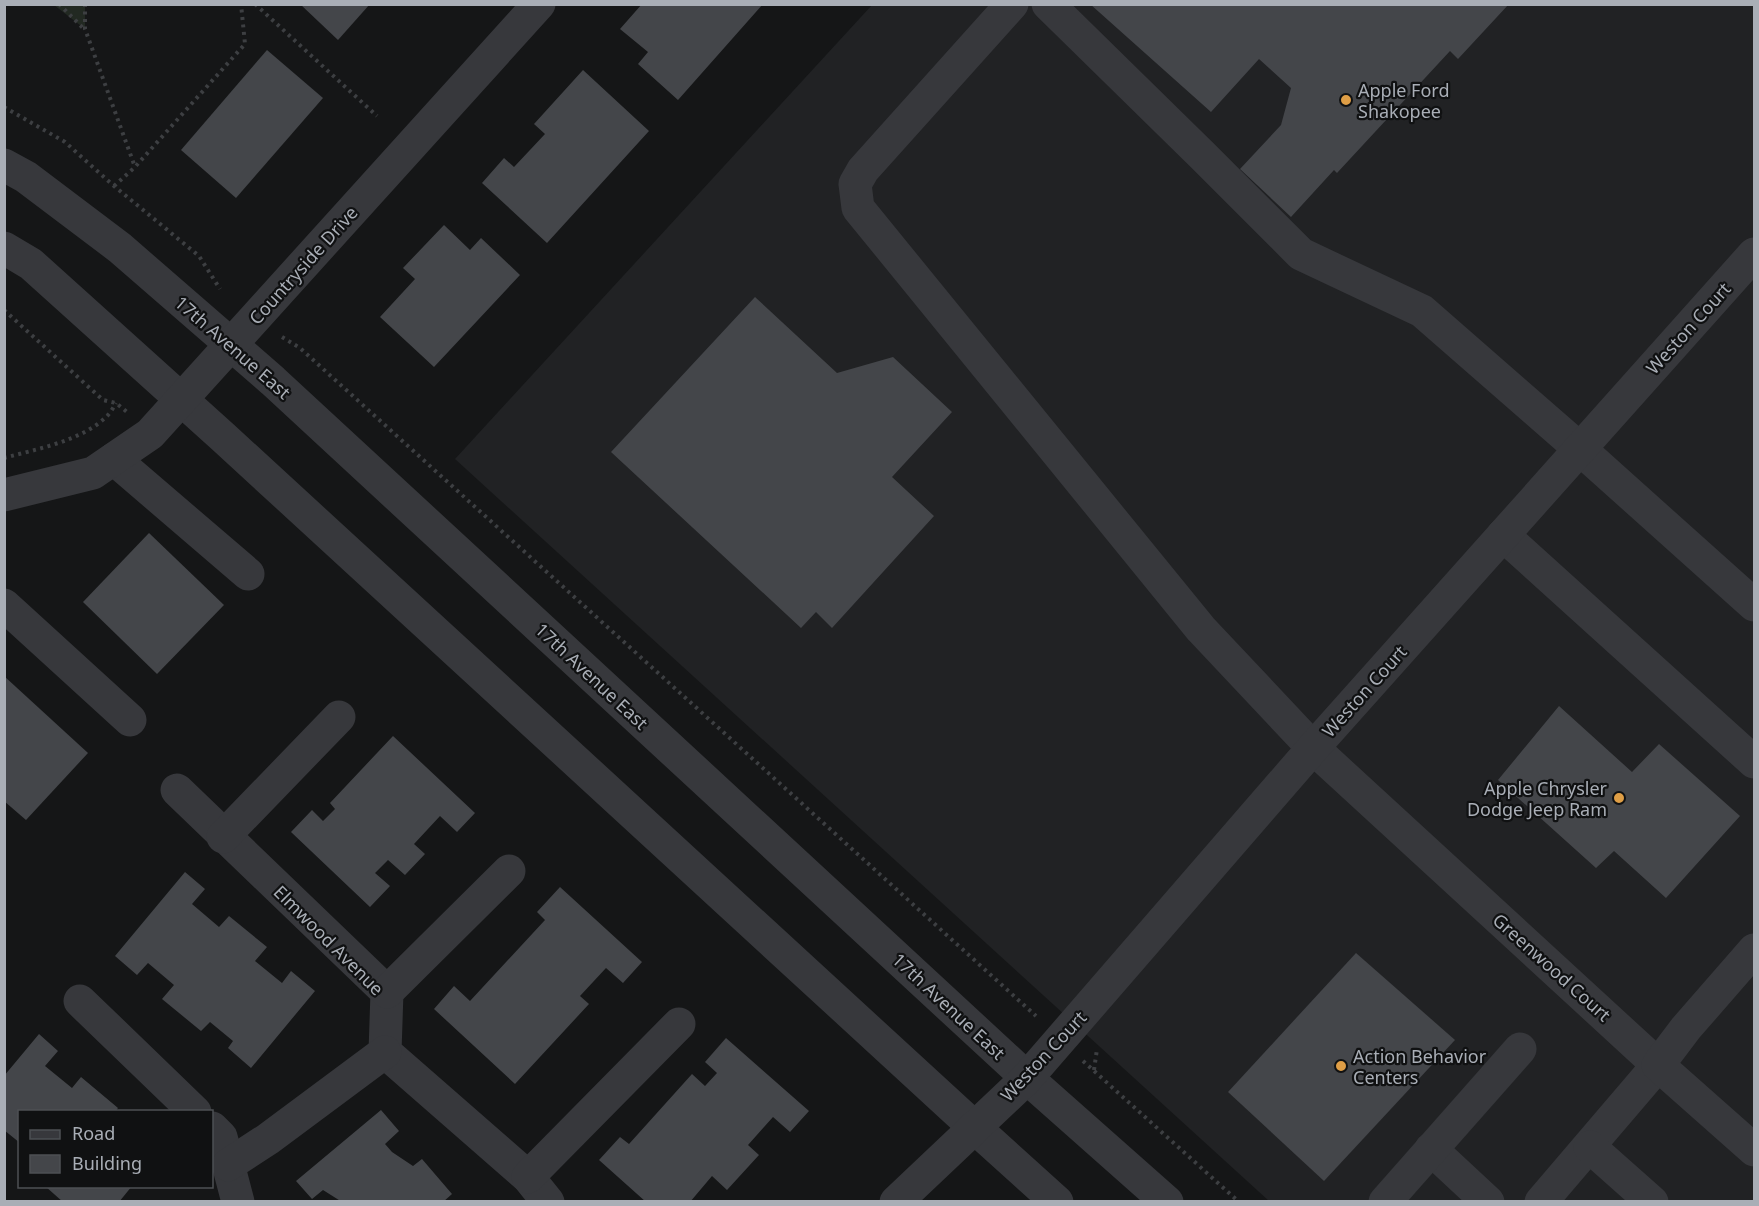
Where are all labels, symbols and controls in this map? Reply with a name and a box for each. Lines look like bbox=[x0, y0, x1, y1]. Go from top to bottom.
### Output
place label: Apple Ford Shakopee bbox=[1358, 78, 1450, 123]
marker: Apple Ford Shakopee bbox=[1339, 93, 1353, 107]
street label: Countryside Drive bbox=[243, 201, 363, 329]
street label: Weston Court bbox=[1640, 277, 1736, 379]
street label: 17th Avenue East bbox=[170, 290, 296, 404]
street label: 17th Avenue East bbox=[530, 617, 654, 735]
street label: Weston Court bbox=[1316, 640, 1412, 742]
place label: Apple Chrysler Dodge Jeep Ram bbox=[1467, 776, 1608, 821]
marker: Apple Chrysler Dodge Jeep Ram bbox=[1612, 791, 1626, 805]
street label: Elmwood Avenue bbox=[269, 880, 389, 1000]
street label: Greenwood Court bbox=[1488, 908, 1616, 1027]
street label: 17th Avenue East bbox=[887, 947, 1011, 1065]
street label: Weston Court bbox=[995, 1005, 1092, 1106]
place label: Action Behavior Centers bbox=[1353, 1044, 1487, 1089]
marker: Action Behavior Centers bbox=[1334, 1059, 1348, 1073]
legend bbox=[18, 1110, 213, 1188]
text: Road bbox=[72, 1121, 115, 1145]
text: Building bbox=[72, 1151, 142, 1175]

